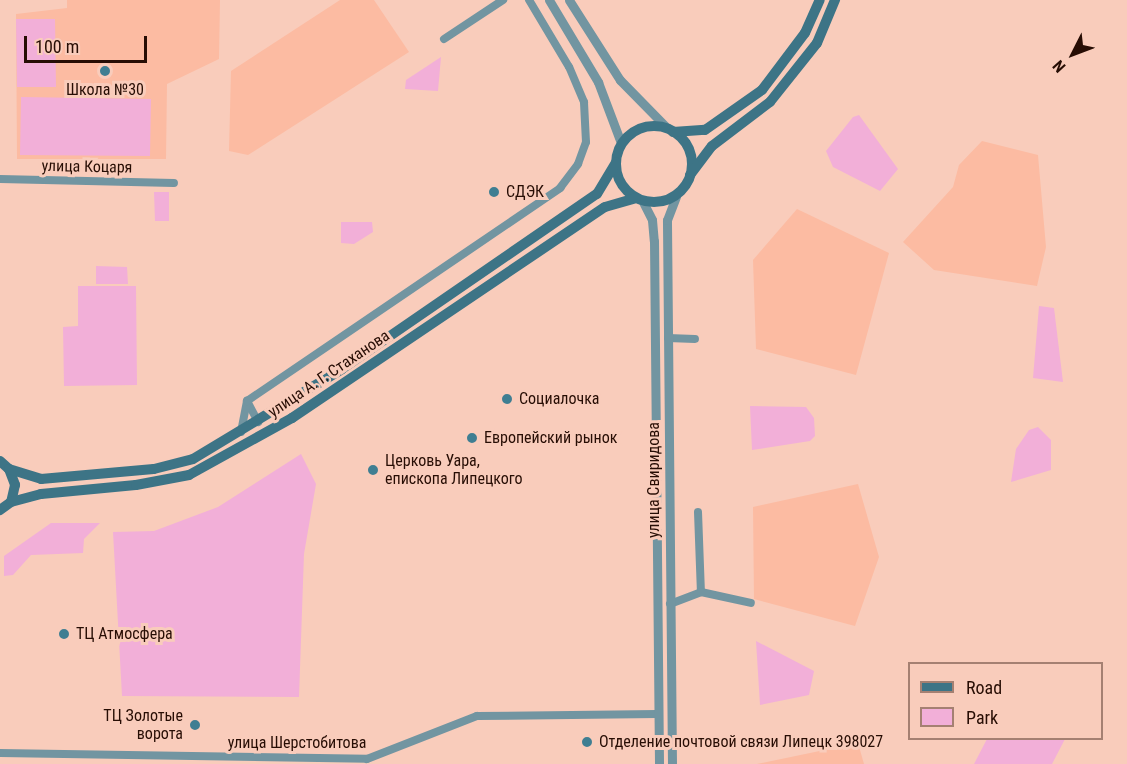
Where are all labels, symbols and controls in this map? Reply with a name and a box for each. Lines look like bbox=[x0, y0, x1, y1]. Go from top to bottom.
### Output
scale bar bbox=[27, 24, 150, 62]
north arrow bbox=[1043, 24, 1103, 84]
text: 100 m bbox=[35, 36, 79, 57]
text: N bbox=[1049, 56, 1070, 76]
marker: Школа №30 bbox=[98, 64, 112, 78]
place label: Школа №30 bbox=[66, 80, 144, 100]
street label: улица Коцаря bbox=[41, 157, 133, 177]
place label: СДЭК bbox=[506, 182, 544, 202]
marker: СДЭК bbox=[487, 185, 501, 199]
street label: улица А. Г. Стаханова bbox=[265, 326, 393, 422]
place label: Социалочка bbox=[519, 389, 600, 409]
marker: Социалочка bbox=[500, 392, 514, 406]
street label: улица Свиридова bbox=[644, 422, 664, 538]
place label: Европейский рынок bbox=[484, 428, 617, 448]
marker: Европейский рынок bbox=[465, 431, 479, 445]
place label: Церковь Уара, епископа Липецкого bbox=[385, 451, 523, 489]
marker: Церковь Уара, епископа Липецкого bbox=[366, 463, 380, 477]
place label: ТЦ Атмосфера bbox=[76, 624, 173, 644]
marker: ТЦ Атмосфера bbox=[57, 627, 71, 641]
legend bbox=[908, 662, 1103, 740]
text: Road bbox=[966, 677, 1002, 698]
place label: ТЦ Золотые ворота bbox=[103, 706, 183, 744]
text: Park bbox=[966, 707, 998, 728]
marker: ТЦ Золотые ворота bbox=[188, 718, 202, 732]
place label: Отделение почтовой связи Липецк 398027 bbox=[599, 732, 883, 752]
street label: улица Шерстобитова bbox=[228, 733, 366, 753]
marker: Отделение почтовой связи Липецк 398027 bbox=[580, 735, 594, 749]

